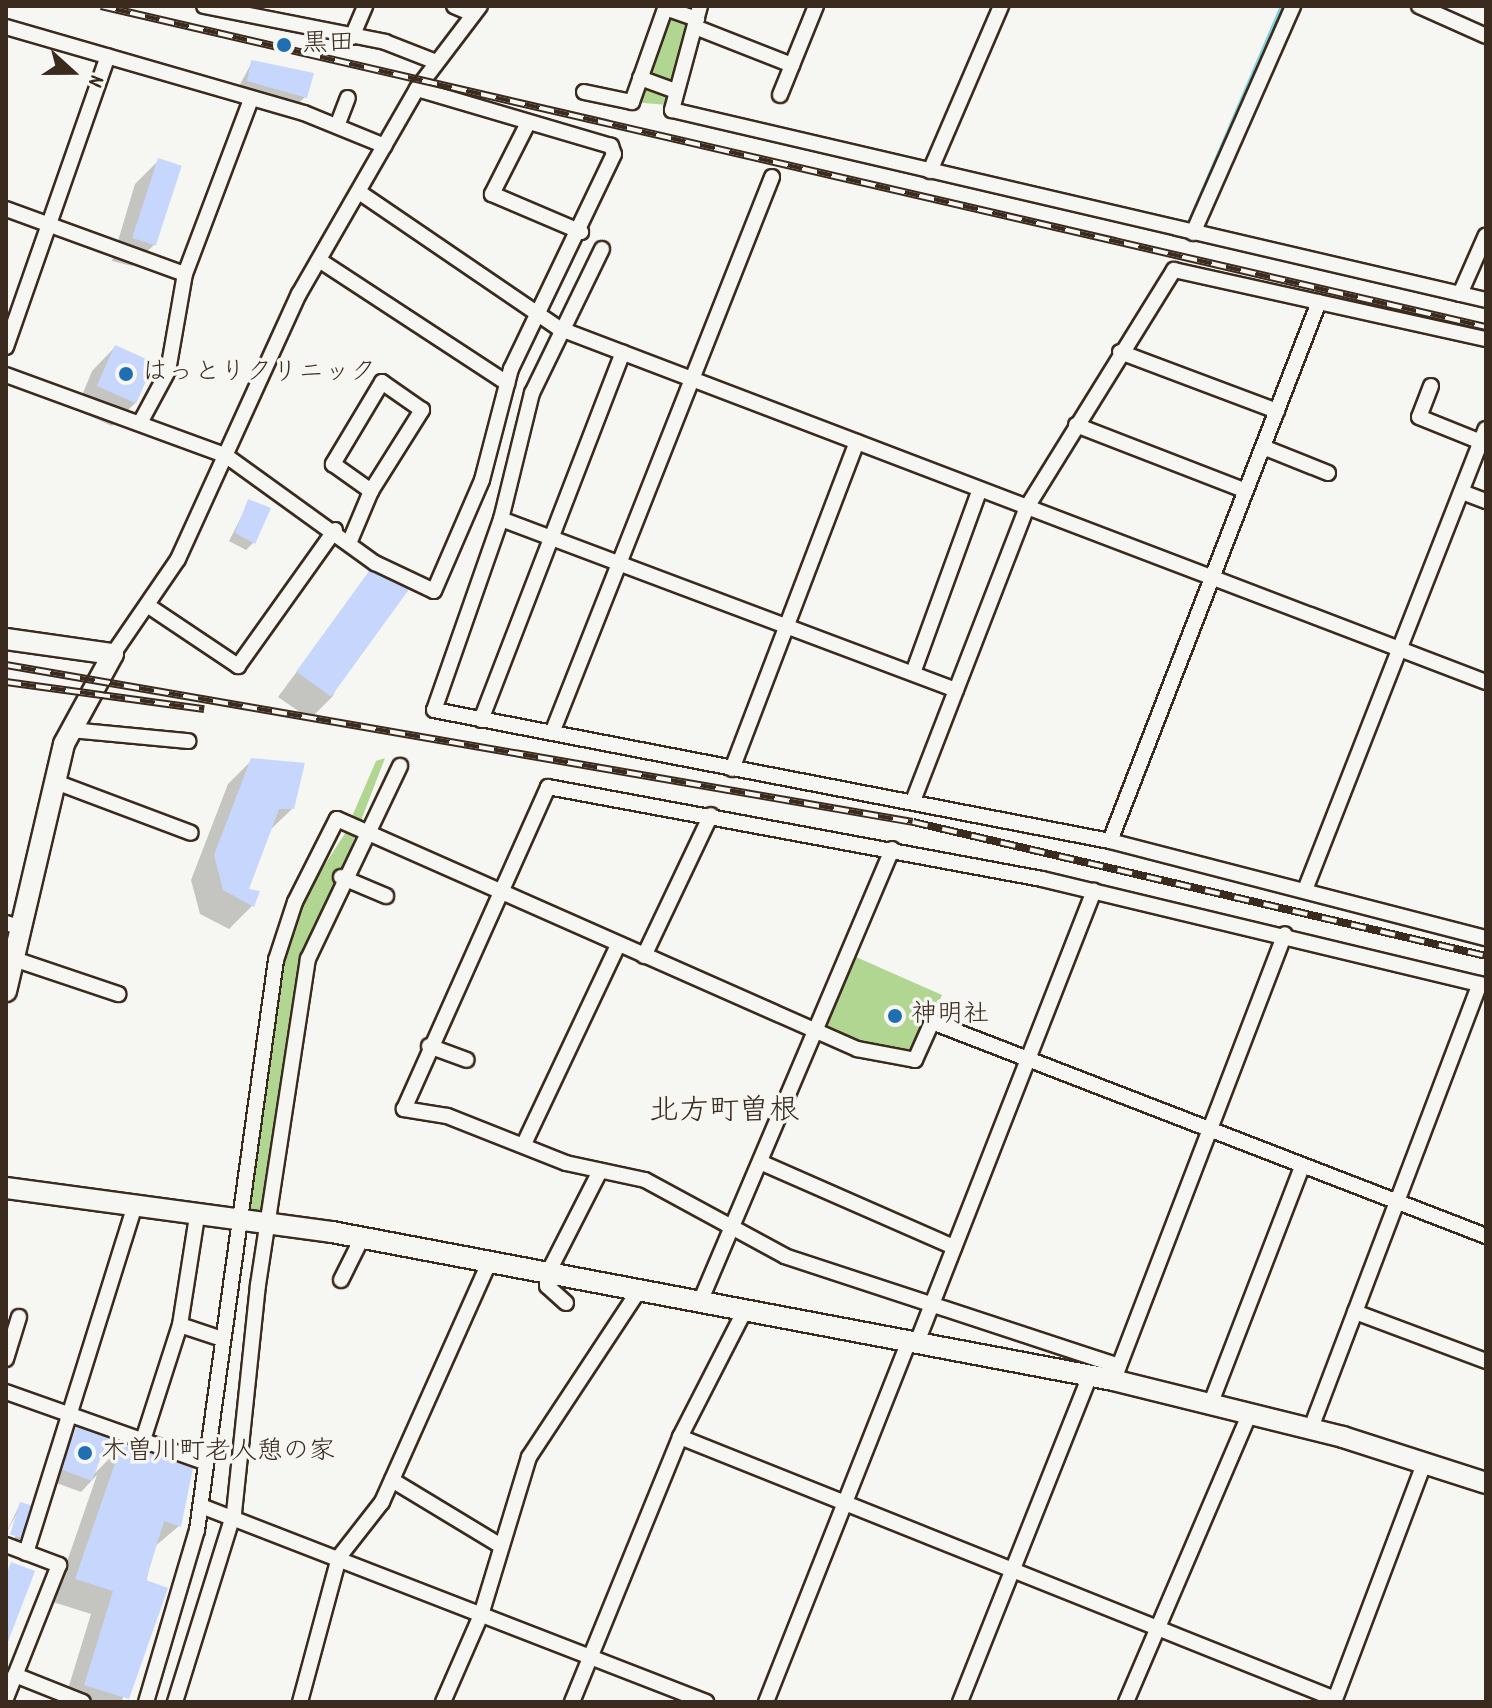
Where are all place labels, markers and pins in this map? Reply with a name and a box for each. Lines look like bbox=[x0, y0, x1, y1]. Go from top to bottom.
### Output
place label: 黒田 bbox=[302, 29, 354, 61]
marker: 黒田 bbox=[273, 34, 295, 56]
place label: はっとりクリニック bbox=[142, 358, 376, 390]
marker: はっとりクリニック bbox=[117, 365, 135, 383]
place label: 神明社 bbox=[911, 1000, 989, 1032]
marker: 神明社 bbox=[886, 1007, 904, 1025]
place label: 木曽川町老人憩の家 bbox=[101, 1437, 335, 1469]
marker: 木曽川町老人憩の家 bbox=[76, 1444, 94, 1462]

